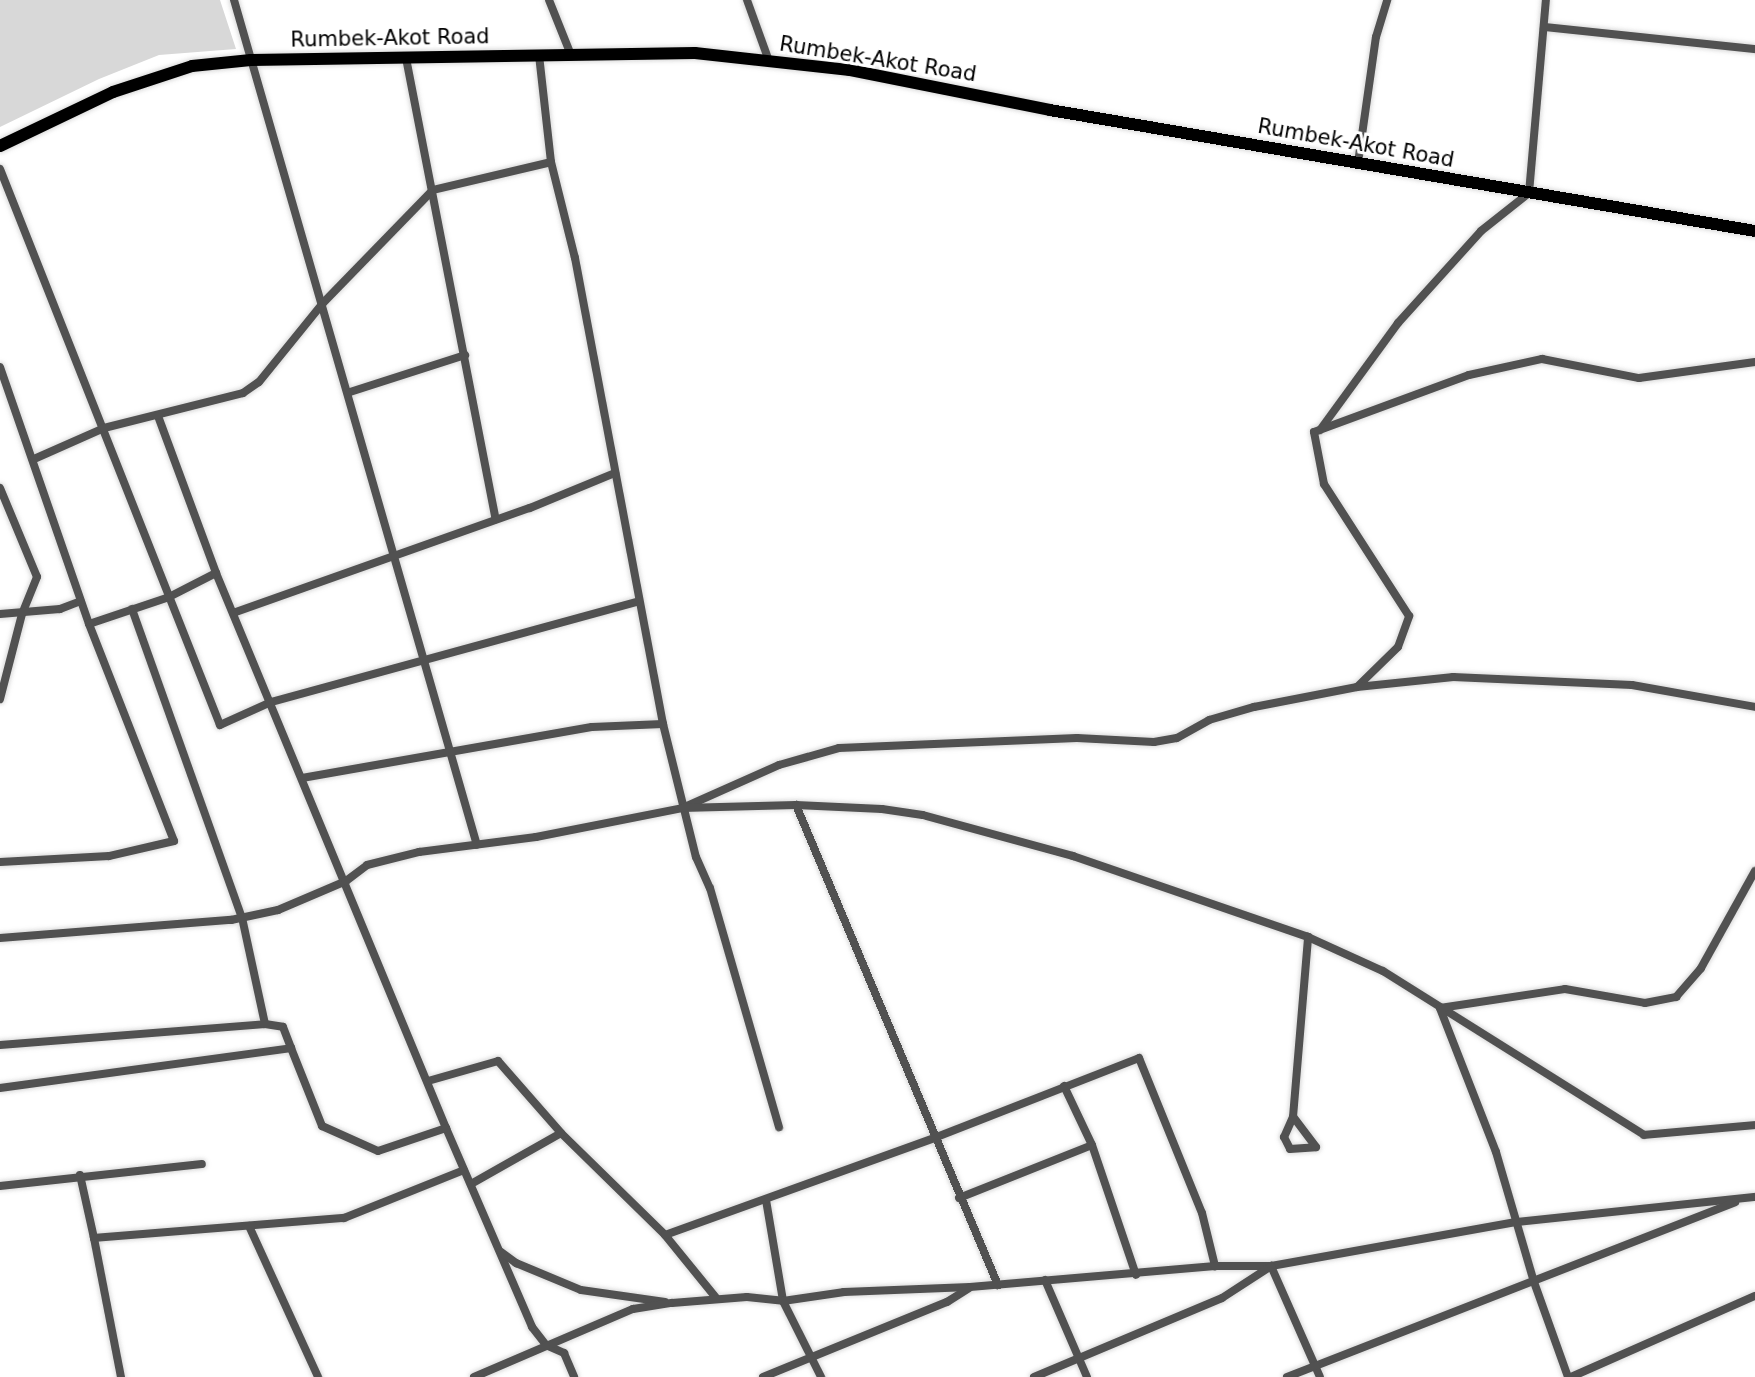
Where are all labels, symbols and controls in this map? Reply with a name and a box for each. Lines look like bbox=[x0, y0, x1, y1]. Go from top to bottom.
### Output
street label: Rumbek-Akot Road bbox=[290, 24, 490, 52]
street label: Rumbek-Akot Road bbox=[778, 31, 978, 87]
street label: Rumbek-Akot Road bbox=[1256, 113, 1456, 173]

